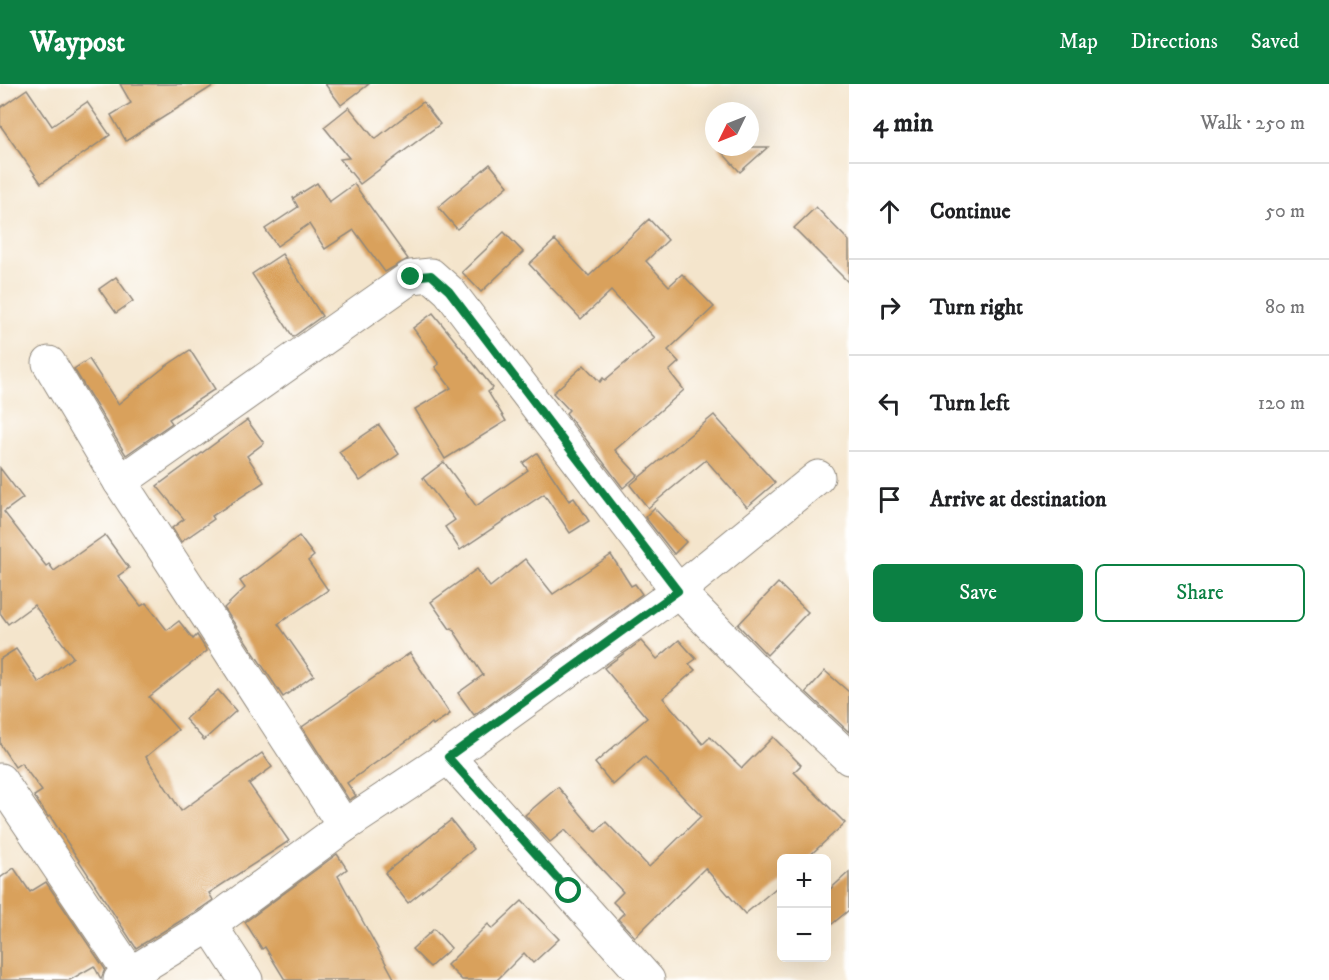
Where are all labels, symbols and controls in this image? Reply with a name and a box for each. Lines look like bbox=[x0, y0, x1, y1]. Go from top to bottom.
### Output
text: Waypost bbox=[30, 25, 125, 60]
text: Map bbox=[1059, 29, 1098, 55]
text: Directions bbox=[1131, 29, 1218, 55]
text: Saved bbox=[1251, 29, 1299, 55]
north arrow bbox=[705, 102, 759, 156]
text: 4 min bbox=[873, 107, 933, 140]
text: Walk · 250 m bbox=[1200, 111, 1305, 136]
icon: ahead bbox=[873, 195, 906, 228]
text: Continue bbox=[930, 198, 1011, 225]
text: 50 m bbox=[1265, 199, 1305, 224]
route end bbox=[397, 263, 423, 289]
icon: right bbox=[873, 291, 906, 324]
text: Turn right bbox=[930, 294, 1023, 321]
text: 80 m bbox=[1265, 295, 1305, 320]
icon: left bbox=[873, 387, 906, 420]
text: Turn left bbox=[930, 390, 1010, 417]
text: 120 m bbox=[1258, 391, 1305, 416]
icon: arrive bbox=[873, 483, 906, 516]
text: Arrive at destination bbox=[930, 486, 1107, 513]
button: Save bbox=[873, 564, 1083, 622]
button: Share bbox=[1095, 564, 1305, 622]
map controls bbox=[777, 854, 831, 962]
button: + bbox=[777, 854, 831, 908]
route start bbox=[555, 877, 581, 903]
button: − bbox=[777, 908, 831, 962]

